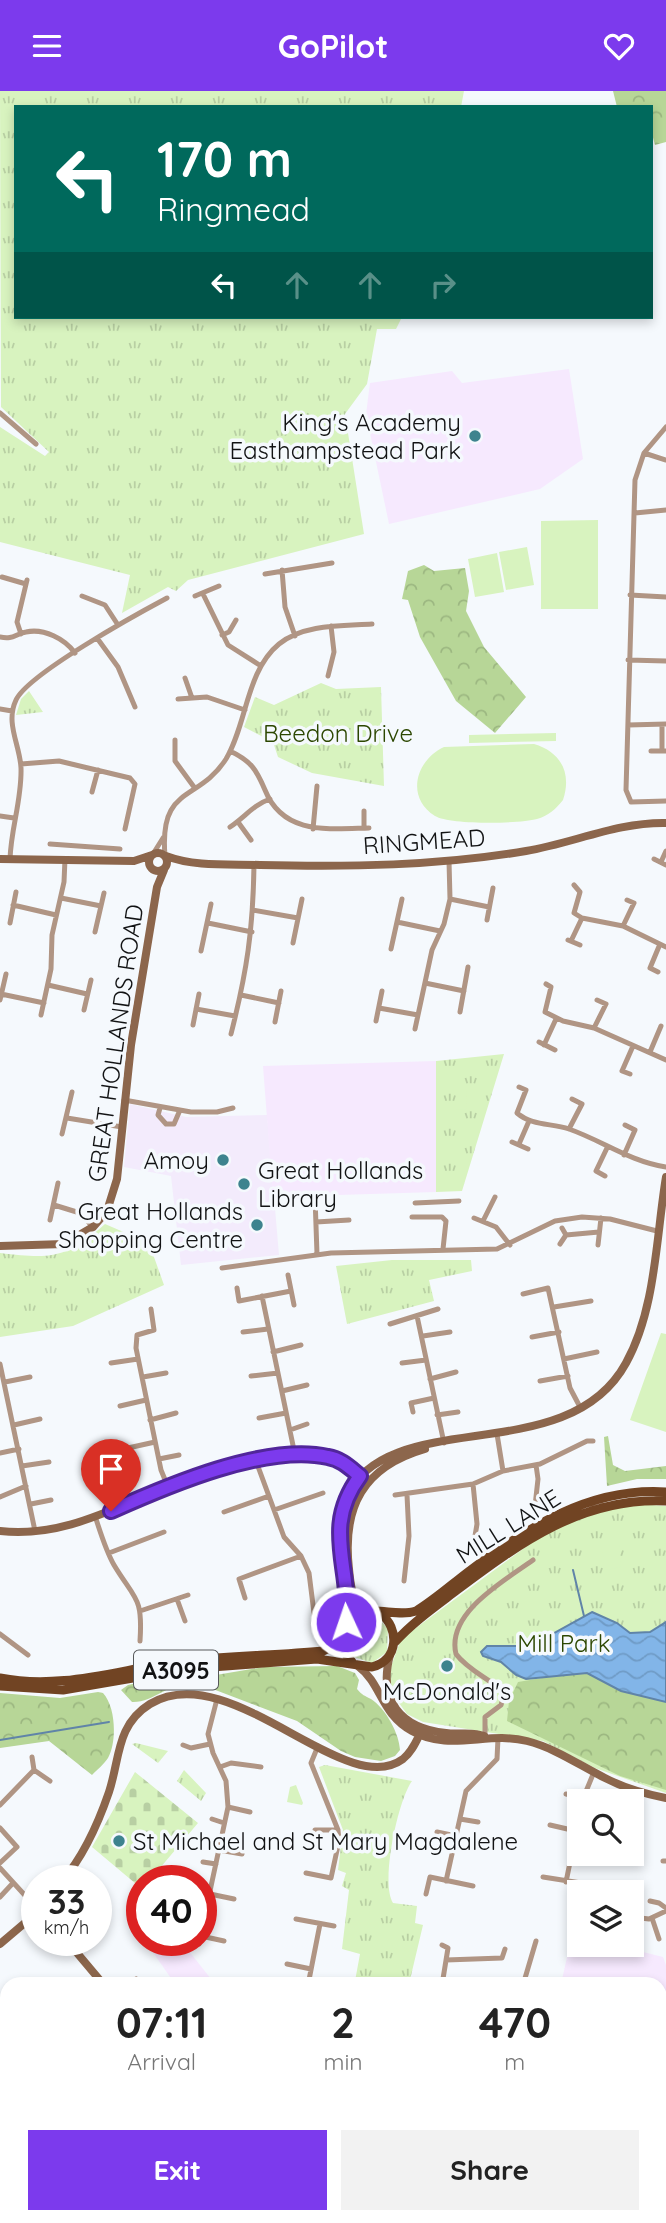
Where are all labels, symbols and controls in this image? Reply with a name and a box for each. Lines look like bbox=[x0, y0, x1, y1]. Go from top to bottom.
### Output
text: GoPilot bbox=[278, 26, 388, 66]
icon: menu bbox=[28, 27, 66, 65]
icon: heart bbox=[600, 27, 638, 65]
text: 170 m bbox=[157, 128, 292, 189]
icon: left bbox=[42, 133, 133, 224]
text: Ringmead bbox=[157, 189, 310, 229]
icon: left bbox=[205, 266, 243, 304]
icon: ahead bbox=[278, 266, 316, 304]
icon: ahead bbox=[351, 266, 389, 304]
icon: right bbox=[424, 266, 462, 304]
place label: King's Academy Easthampstead Park bbox=[229, 407, 461, 465]
marker: King's Academy Easthampstead Park bbox=[467, 428, 483, 444]
park label: Beedon Drive bbox=[263, 718, 413, 748]
street label: RINGMEAD bbox=[362, 822, 486, 860]
street label: GREAT HOLLANDS ROAD bbox=[81, 902, 149, 1184]
place label: Amoy bbox=[143, 1145, 209, 1175]
marker: Amoy bbox=[215, 1152, 231, 1168]
place label: Great Hollands Library bbox=[258, 1155, 423, 1213]
marker: Great Hollands Library bbox=[236, 1176, 252, 1192]
place label: Great Hollands Shopping Centre bbox=[58, 1196, 243, 1254]
marker: Great Hollands Shopping Centre bbox=[249, 1217, 265, 1233]
pin bbox=[81, 1439, 141, 1511]
icon: arrive bbox=[92, 1450, 130, 1488]
street label: MILL LANE bbox=[450, 1482, 566, 1570]
position arrow bbox=[309, 1585, 383, 1659]
park label: Mill Park bbox=[517, 1628, 611, 1658]
road number: A3095 bbox=[134, 1651, 218, 1689]
marker: McDonald's bbox=[439, 1658, 455, 1674]
place label: McDonald's bbox=[383, 1676, 511, 1706]
map controls bbox=[567, 1789, 644, 1957]
button: search bbox=[567, 1789, 644, 1866]
place label: St Michael and St Mary Magdalene bbox=[133, 1826, 518, 1856]
marker: St Michael and St Mary Magdalene bbox=[111, 1833, 127, 1849]
speed limit sign: 40 bbox=[126, 1865, 217, 1956]
text: 33 bbox=[48, 1879, 85, 1923]
button: layers bbox=[567, 1880, 644, 1957]
text: km/h bbox=[44, 1916, 89, 1939]
text: 07:11 bbox=[116, 1996, 207, 2049]
text: 2 bbox=[331, 1996, 355, 2049]
text: 470 bbox=[479, 1996, 551, 2049]
text: Arrival bbox=[127, 2047, 196, 2076]
text: min bbox=[323, 2047, 363, 2076]
text: m bbox=[504, 2047, 525, 2076]
button: Exit bbox=[28, 2130, 327, 2210]
button: Share bbox=[341, 2130, 639, 2210]

